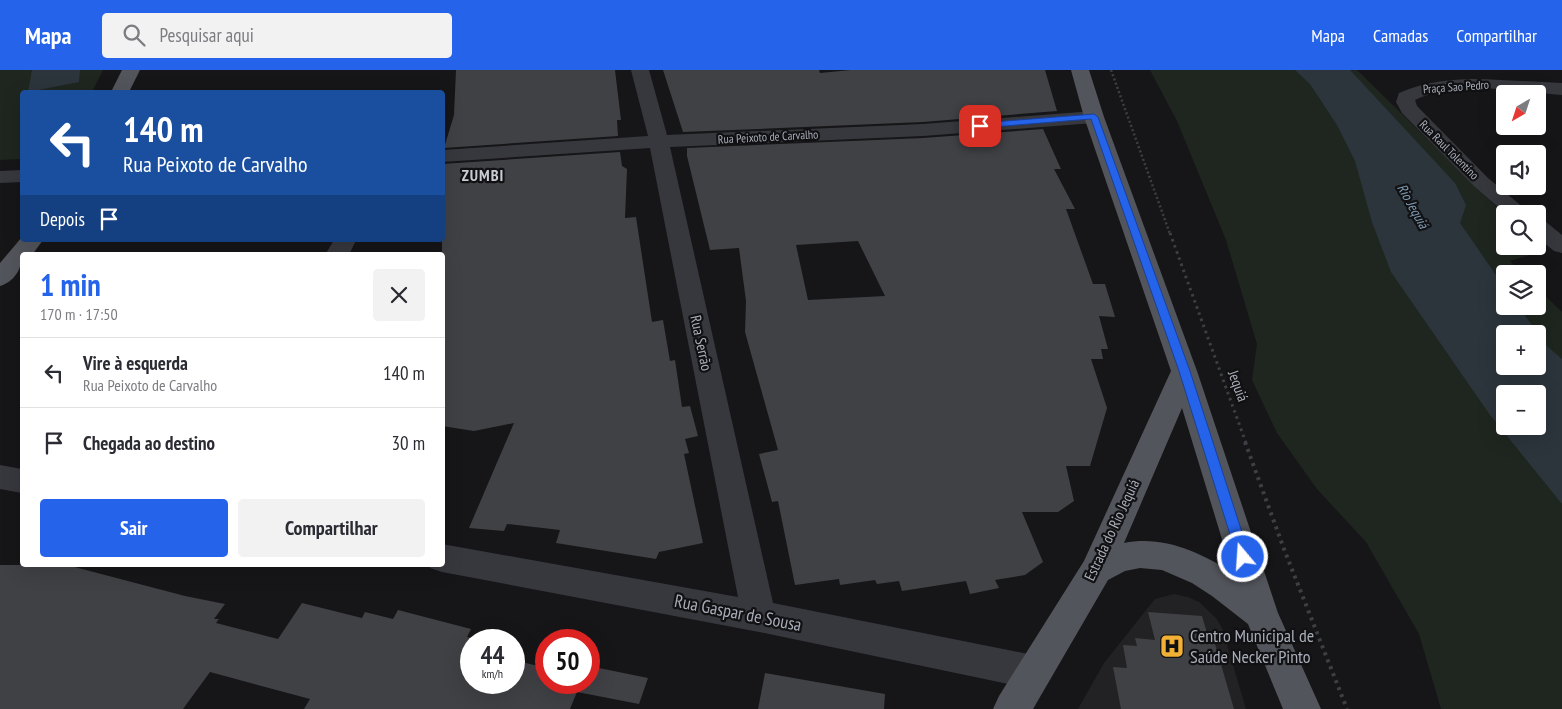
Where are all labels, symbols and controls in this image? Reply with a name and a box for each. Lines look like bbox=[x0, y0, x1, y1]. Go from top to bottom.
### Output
search box bbox=[102, 13, 452, 58]
text: Mapa bbox=[25, 20, 72, 51]
icon: search bbox=[120, 21, 148, 49]
text: Pesquisar aqui bbox=[160, 23, 254, 47]
text: Mapa bbox=[1311, 24, 1345, 47]
text: Camadas bbox=[1373, 24, 1428, 47]
text: Compartilhar bbox=[1456, 24, 1537, 47]
street label: Praça Sao Pedro bbox=[1422, 77, 1489, 96]
north arrow bbox=[1496, 85, 1546, 135]
map controls bbox=[1496, 85, 1546, 435]
pin bbox=[959, 105, 1001, 147]
text: 140 m bbox=[123, 106, 204, 152]
icon: left bbox=[40, 110, 105, 175]
icon: arrive bbox=[966, 112, 994, 140]
street label: Rua Raul Tolentino bbox=[1417, 117, 1482, 182]
street label: Rua Peixoto de Carvalho bbox=[717, 126, 819, 147]
button: sound bbox=[1496, 145, 1546, 195]
text: Rua Peixoto de Carvalho bbox=[123, 150, 307, 178]
district label: ZUMBI bbox=[462, 165, 504, 185]
water label: Rio Jequiá bbox=[1393, 180, 1433, 233]
icon: arrive bbox=[95, 205, 123, 233]
button: search bbox=[1496, 205, 1546, 255]
text: Depois bbox=[40, 207, 85, 231]
text: 1 min bbox=[40, 265, 101, 304]
button: layers bbox=[1496, 265, 1546, 315]
button: close bbox=[373, 269, 425, 321]
text: 170 m · 17:50 bbox=[40, 304, 118, 324]
street label: Rua Serrão bbox=[686, 313, 717, 372]
button: + bbox=[1496, 325, 1546, 375]
text: Vire à esquerda bbox=[83, 351, 188, 375]
icon: left bbox=[40, 359, 68, 387]
text: 140 m bbox=[383, 361, 425, 385]
street label: Jequiá bbox=[1224, 367, 1253, 404]
text: Rua Peixoto de Carvalho bbox=[83, 375, 217, 395]
button: − bbox=[1496, 385, 1546, 435]
icon: arrive bbox=[40, 429, 68, 457]
text: Chegada ao destino bbox=[83, 431, 215, 455]
text: 30 m bbox=[392, 431, 425, 455]
street label: Estrada do Rio Jequiá bbox=[1080, 476, 1143, 583]
button: Sair bbox=[40, 499, 228, 557]
button: Compartilhar bbox=[238, 499, 425, 557]
position arrow bbox=[1216, 530, 1268, 582]
street label: Rua Gaspar de Sousa bbox=[673, 589, 804, 636]
place label: Centro Municipal de Saúde Necker Pinto bbox=[1190, 624, 1314, 668]
speed limit sign: 50 bbox=[535, 629, 600, 694]
hospital icon: Centro Municipal de Saúde Necker Pinto bbox=[1159, 633, 1185, 659]
text: 44 bbox=[481, 639, 504, 671]
text: km/h bbox=[482, 666, 503, 681]

